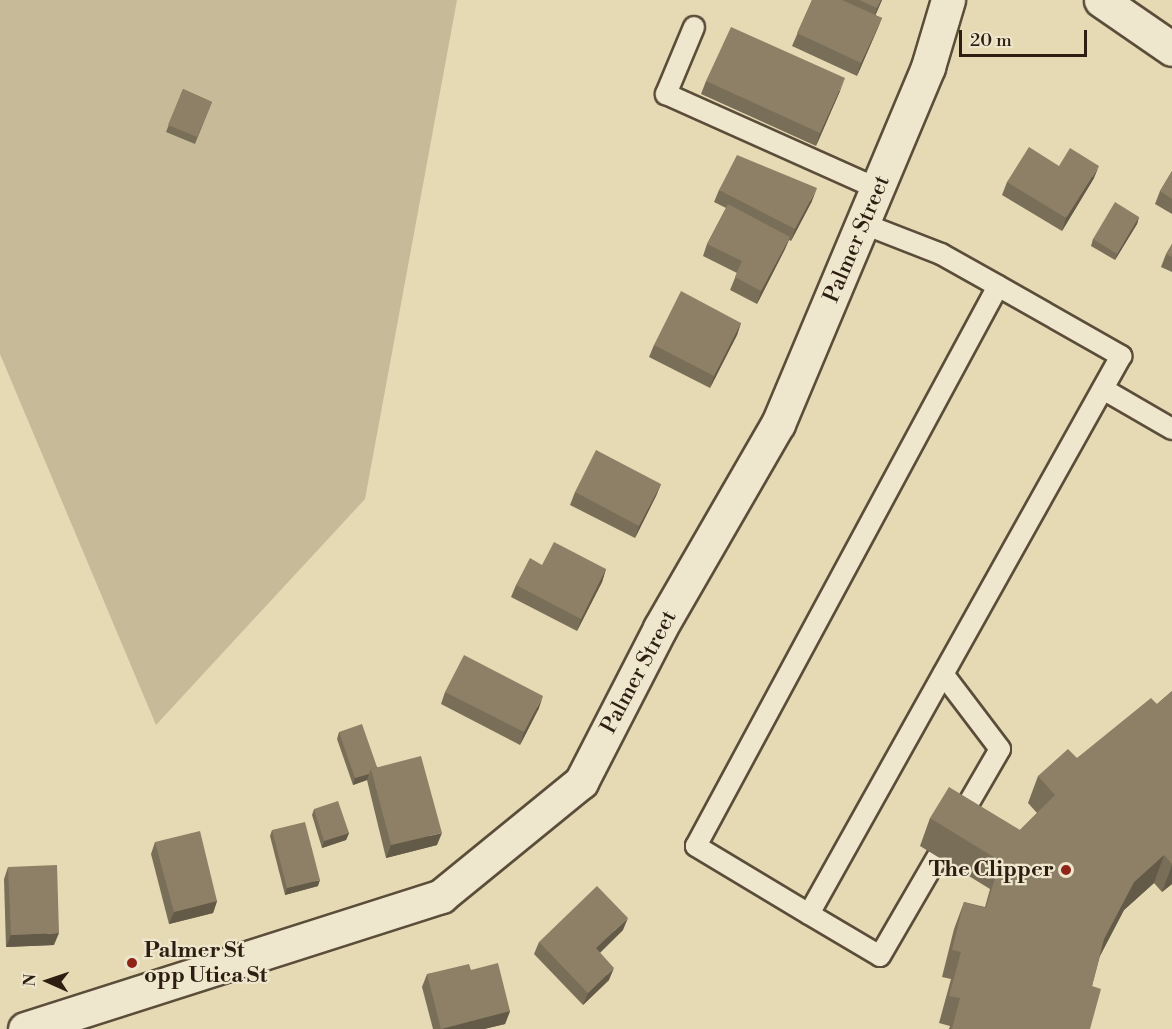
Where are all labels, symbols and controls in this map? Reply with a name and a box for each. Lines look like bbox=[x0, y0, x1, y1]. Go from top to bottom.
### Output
scale bar bbox=[962, 18, 1090, 56]
text: 20 m bbox=[970, 29, 1012, 52]
street label: Palmer Street bbox=[818, 171, 896, 307]
street label: Palmer Street bbox=[595, 606, 683, 738]
place label: The Clipper bbox=[929, 857, 1054, 883]
marker: The Clipper bbox=[1059, 863, 1073, 877]
place label: Palmer St opp Utica St bbox=[144, 937, 267, 988]
north arrow bbox=[18, 951, 78, 1011]
marker: Palmer St opp Utica St bbox=[125, 956, 139, 970]
text: N bbox=[20, 973, 40, 987]

